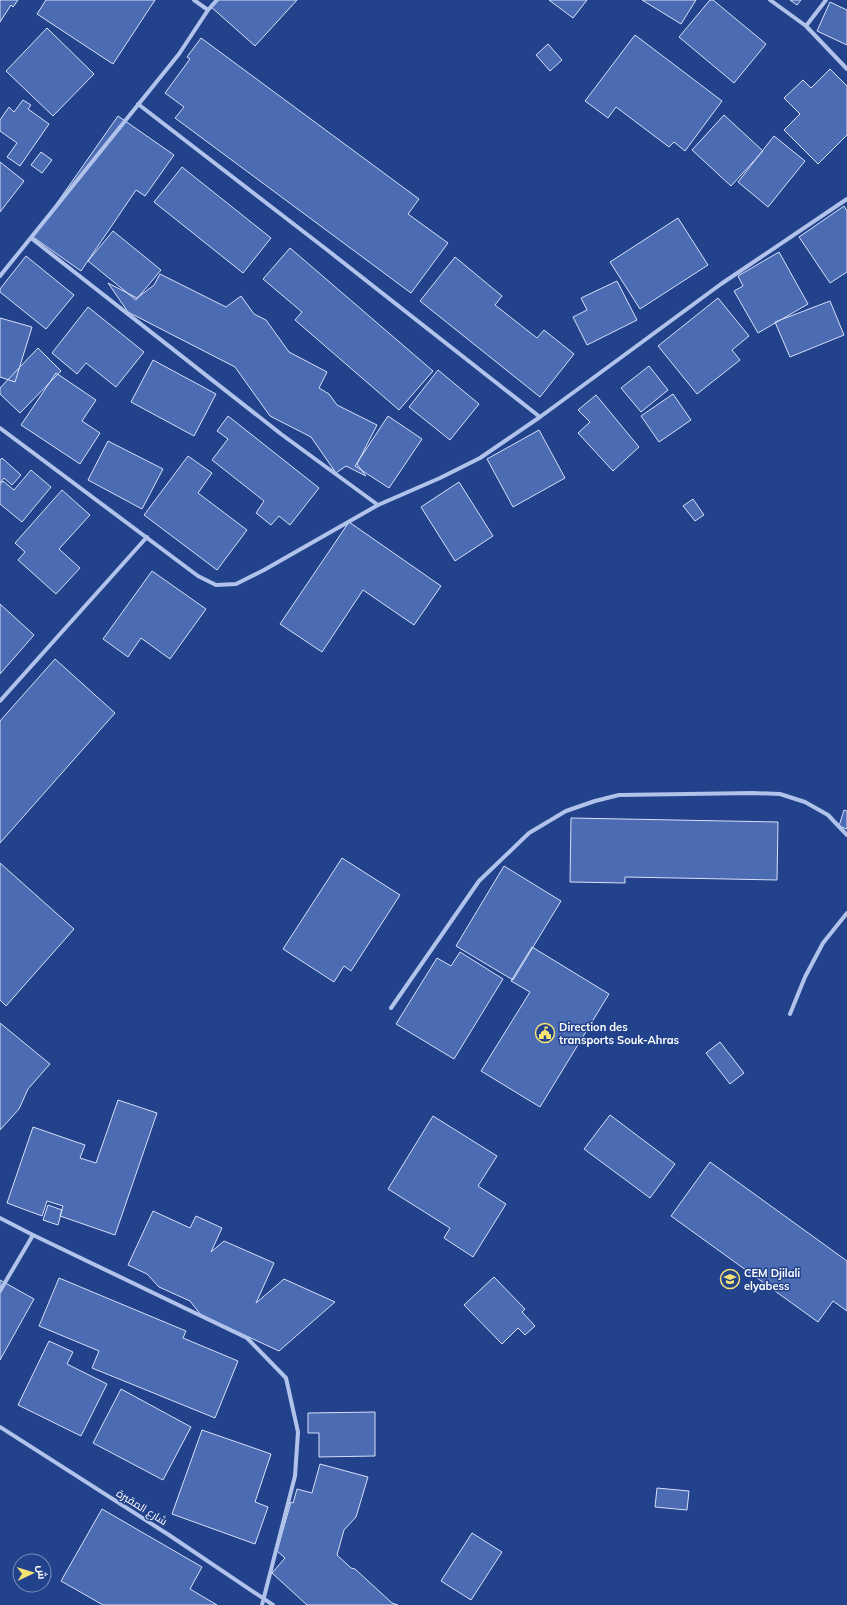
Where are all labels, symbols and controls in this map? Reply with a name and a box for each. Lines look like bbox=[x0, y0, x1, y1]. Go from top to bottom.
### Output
place label: Direction des transports Souk-Ahras bbox=[559, 1020, 680, 1047]
public building icon: Direction des transports Souk-Ahras bbox=[534, 1022, 556, 1044]
place label: CEM Djilali elyabess bbox=[744, 1266, 800, 1293]
school or university icon: CEM Djilali elyabess bbox=[719, 1268, 741, 1290]
street label: شارع المقبرة bbox=[113, 1486, 170, 1529]
north arrow bbox=[12, 1553, 52, 1593]
text: ش bbox=[35, 1565, 49, 1580]

